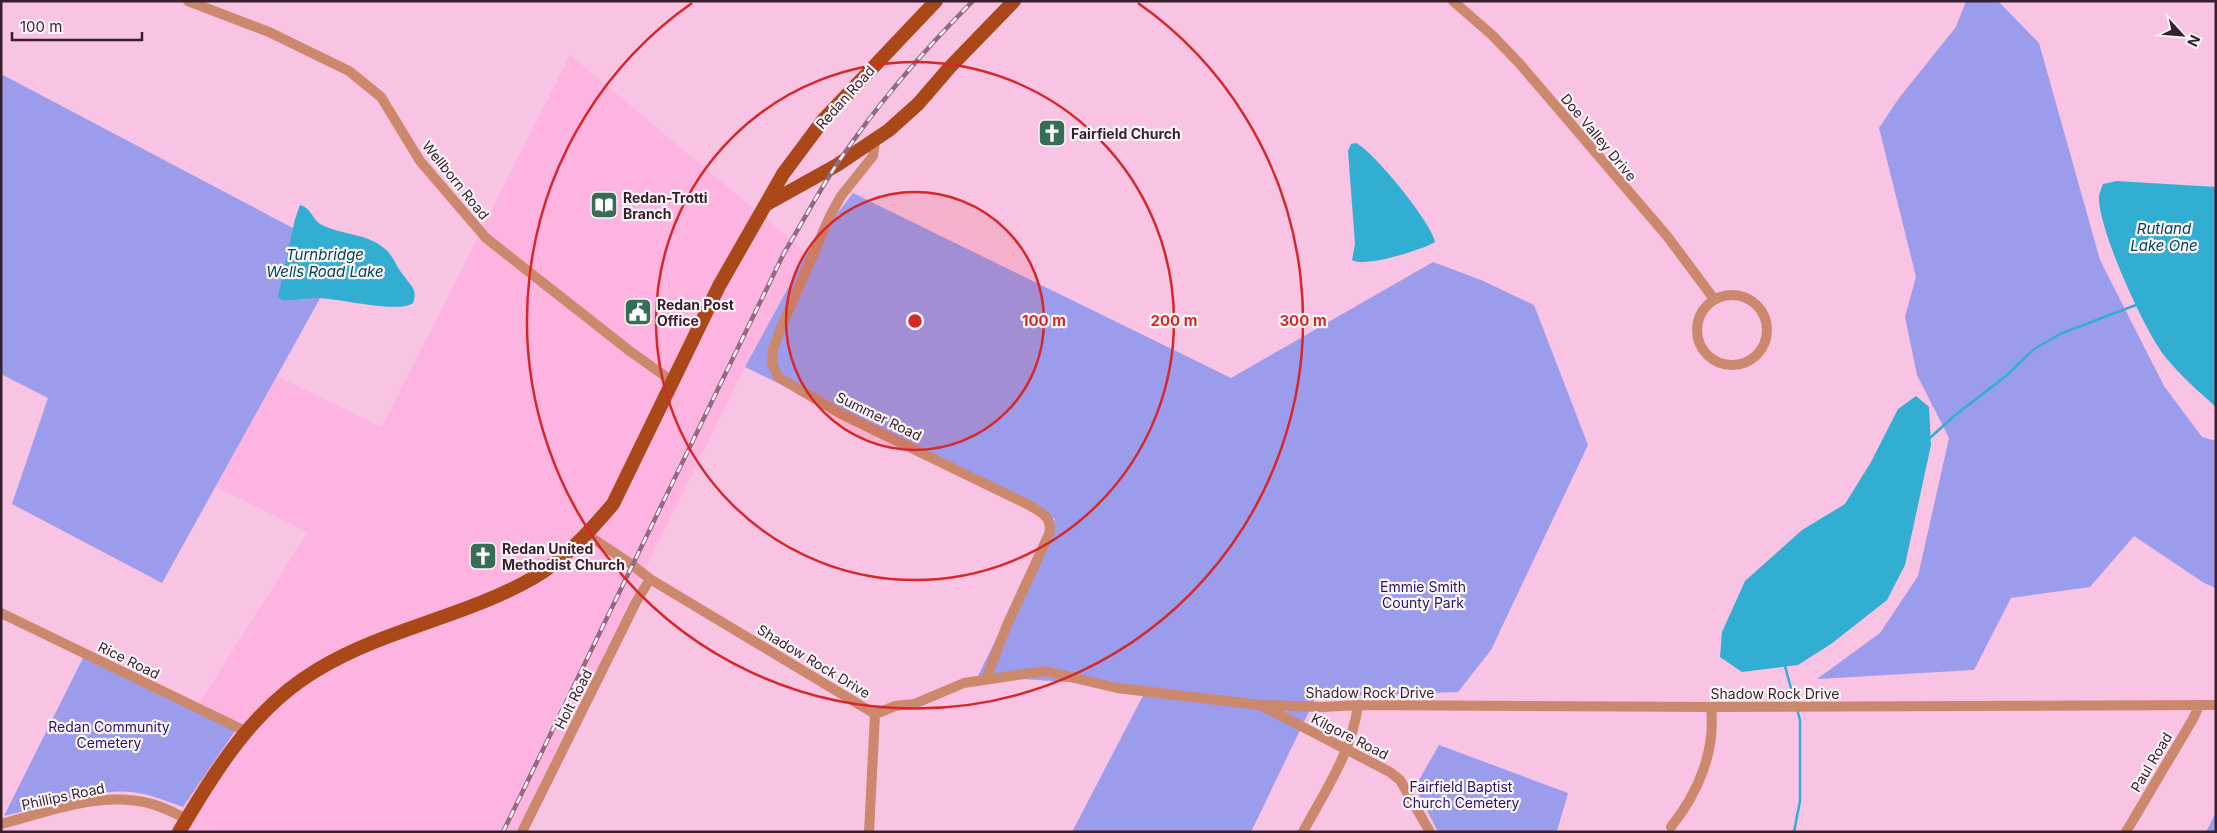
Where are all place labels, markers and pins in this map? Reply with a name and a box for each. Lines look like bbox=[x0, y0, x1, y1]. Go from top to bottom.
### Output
church icon: Fairfield Church bbox=[1037, 118, 1067, 148]
place label: Fairfield Church bbox=[1071, 125, 1181, 142]
place label: Redan-Trotti Branch bbox=[623, 189, 708, 222]
library icon: Redan-Trotti Branch bbox=[589, 190, 619, 220]
place label: Redan Post Office bbox=[657, 296, 734, 329]
public building icon: Redan Post Office bbox=[623, 297, 653, 327]
centre of rings bbox=[906, 312, 924, 330]
place label: Redan United Methodist Church bbox=[502, 540, 625, 573]
church icon: Redan United Methodist Church bbox=[468, 541, 498, 571]

